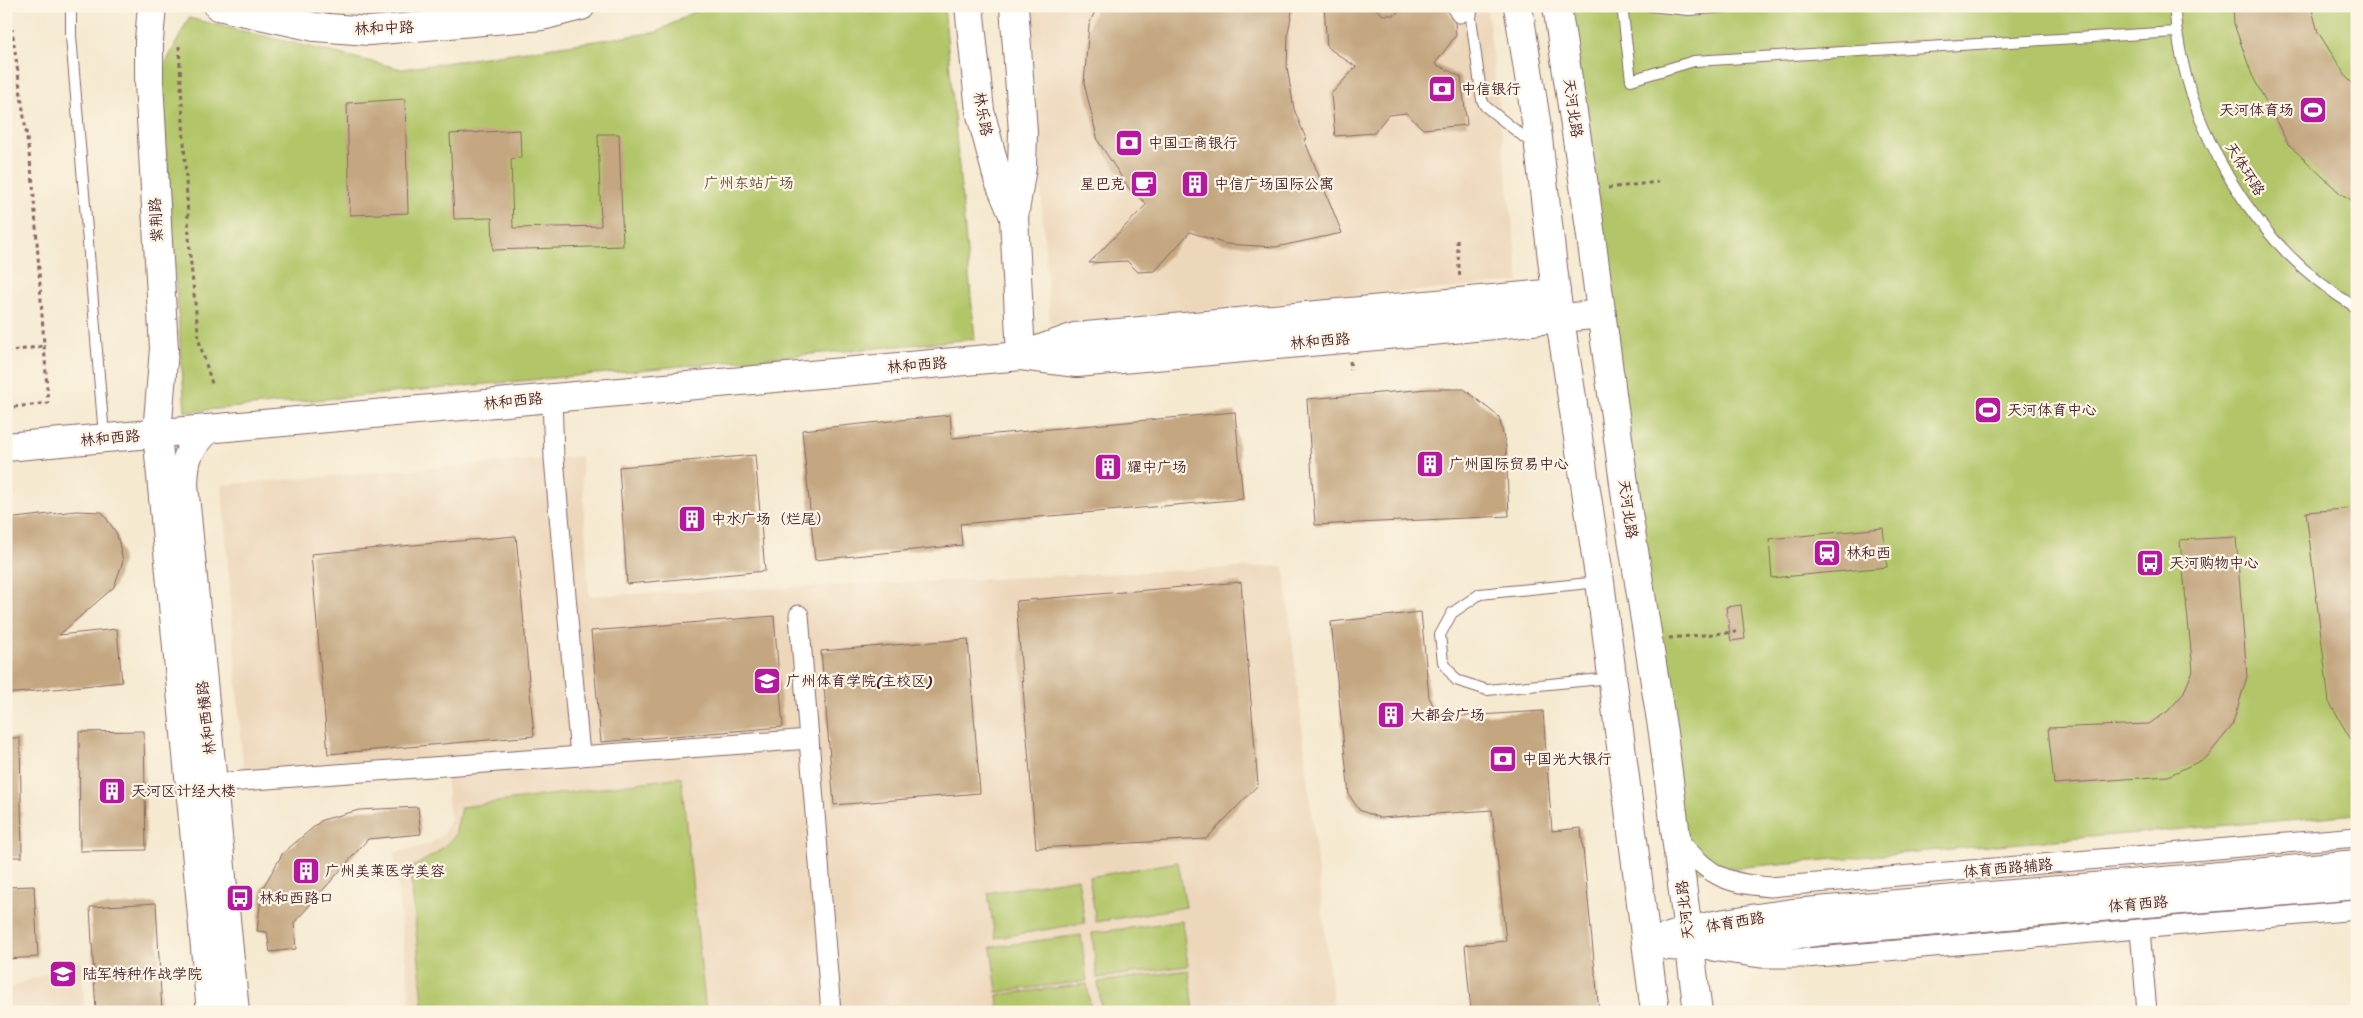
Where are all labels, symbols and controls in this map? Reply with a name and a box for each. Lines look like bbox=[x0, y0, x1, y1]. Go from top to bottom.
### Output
street label: 林和中路 bbox=[354, 14, 414, 42]
bank icon: 中信银行 bbox=[1427, 74, 1457, 104]
place label: 中信银行 bbox=[1461, 76, 1521, 102]
street label: 天河北路 bbox=[1556, 76, 1590, 140]
street label: 林乐路 bbox=[966, 90, 1000, 138]
sports icon: 天河体育场 bbox=[2298, 95, 2328, 125]
place label: 天河体育场 bbox=[2219, 97, 2294, 123]
bank icon: 中国工商银行 bbox=[1114, 128, 1144, 158]
place label: 中国工商银行 bbox=[1148, 130, 1238, 156]
street label: 天体环路 bbox=[2218, 137, 2272, 201]
cafe icon: 星巴克 bbox=[1129, 169, 1159, 199]
building icon: 中信广场国际公寓 bbox=[1180, 169, 1210, 199]
park label: 广州东站广场 bbox=[704, 170, 794, 196]
place label: 星巴克 bbox=[1080, 171, 1125, 197]
place label: 中信广场国际公寓 bbox=[1214, 171, 1334, 197]
street label: 紫荆路 bbox=[142, 197, 170, 243]
street label: 林和西路 bbox=[1289, 325, 1351, 357]
street label: 林和西路 bbox=[886, 349, 948, 381]
street label: 林和西路 bbox=[482, 385, 544, 417]
sports icon: 天河体育中心 bbox=[1973, 395, 2003, 425]
place label: 天河体育中心 bbox=[2007, 397, 2097, 423]
street label: 林和西路 bbox=[79, 422, 141, 454]
building icon: 广州国际贸易中心 bbox=[1415, 449, 1445, 479]
place label: 广州国际贸易中心 bbox=[1449, 451, 1569, 477]
building icon: 耀中广场 bbox=[1093, 452, 1123, 482]
place label: 耀中广场 bbox=[1127, 454, 1187, 480]
street label: 天河北路 bbox=[1611, 477, 1645, 541]
building icon: 中水广场（烂尾） bbox=[677, 504, 707, 534]
place label: 中水广场（烂尾） bbox=[711, 506, 831, 532]
station icon: 林和西 bbox=[1812, 538, 1842, 568]
place label: 林和西 bbox=[1846, 540, 1891, 566]
bus stop icon: 天河购物中心 bbox=[2135, 548, 2165, 578]
place label: 天河购物中心 bbox=[2169, 550, 2259, 576]
school or university icon: 广州体育学院(主校区) bbox=[752, 666, 782, 696]
place label: 广州体育学院(主校区) bbox=[786, 668, 932, 694]
street label: 林和西横路 bbox=[189, 679, 223, 757]
building icon: 大都会广场 bbox=[1376, 700, 1406, 730]
place label: 大都会广场 bbox=[1410, 702, 1485, 728]
bank icon: 中国光大银行 bbox=[1488, 744, 1518, 774]
place label: 中国光大银行 bbox=[1522, 746, 1612, 772]
building icon: 天河区计经大楼 bbox=[97, 776, 127, 806]
place label: 天河区计经大楼 bbox=[131, 778, 236, 804]
street label: 体育西路辅路 bbox=[1962, 851, 2054, 885]
building icon: 广州美莱医学美容 bbox=[291, 856, 321, 886]
place label: 广州美莱医学美容 bbox=[325, 858, 445, 884]
street label: 天河北路 bbox=[1668, 879, 1702, 941]
bus stop icon: 林和西路口 bbox=[225, 883, 255, 913]
place label: 林和西路口 bbox=[259, 885, 334, 911]
street label: 体育西路 bbox=[2107, 888, 2169, 920]
street label: 体育西路 bbox=[1703, 904, 1767, 940]
school or university icon: 陆军特种作战学院 bbox=[48, 959, 78, 989]
place label: 陆军特种作战学院 bbox=[82, 961, 202, 987]

